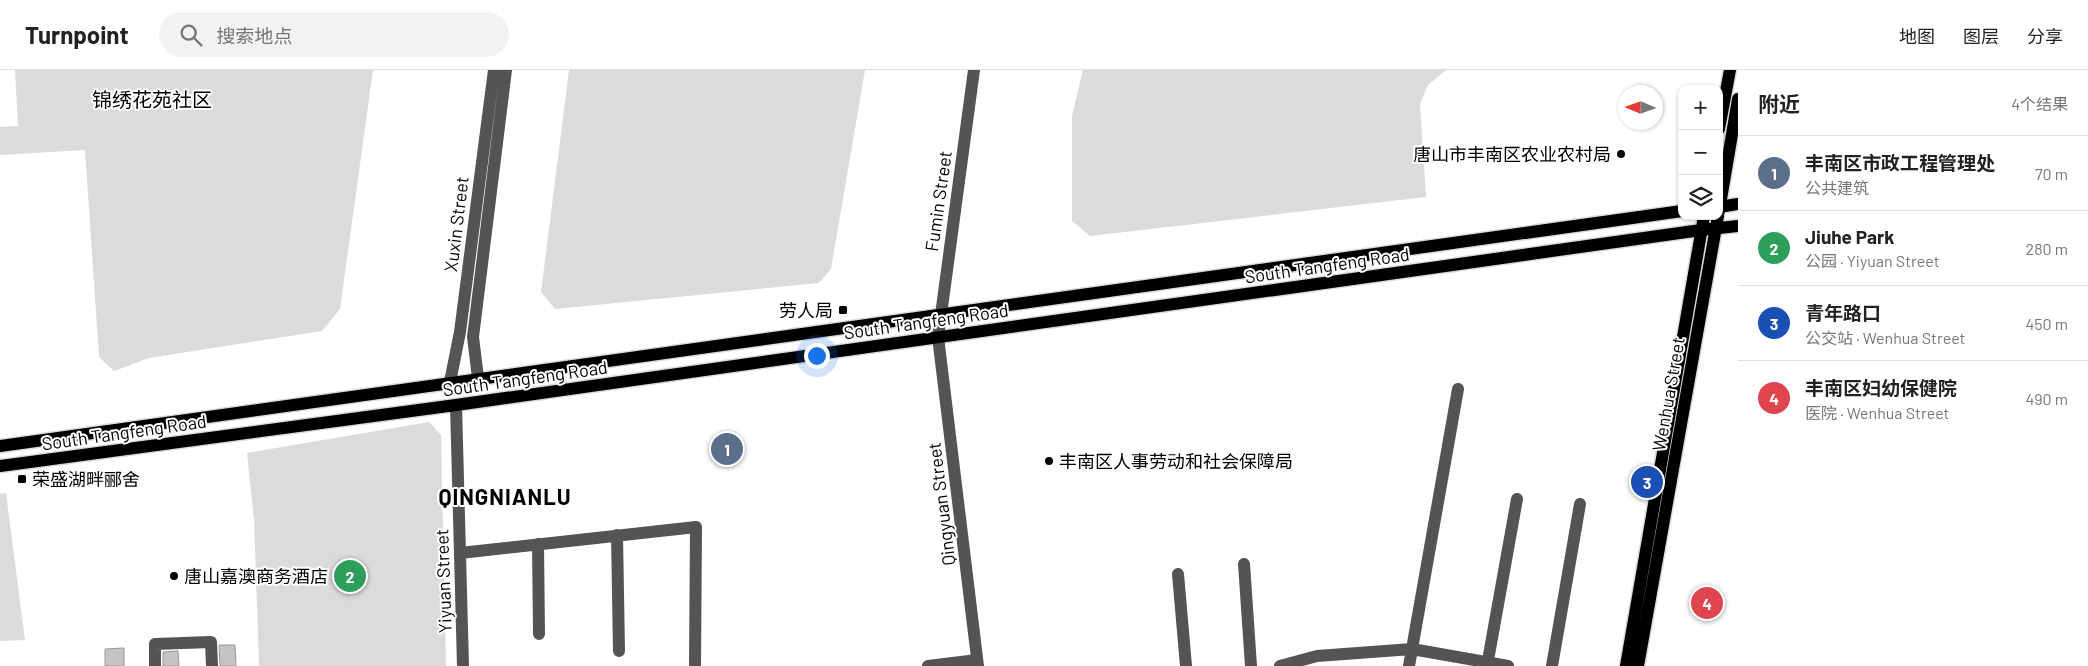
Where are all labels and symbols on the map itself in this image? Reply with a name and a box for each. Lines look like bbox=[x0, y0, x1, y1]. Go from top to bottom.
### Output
north arrow bbox=[1618, 85, 1663, 130]
district label: 锦绣花苑社区 bbox=[92, 87, 212, 111]
place label: 唐山市丰南区农业农村局 bbox=[1413, 143, 1611, 165]
marker: 唐山市丰南区农业农村局 bbox=[1615, 148, 1627, 160]
street label: Fumin Street bbox=[920, 149, 956, 253]
street label: Xuxin Street bbox=[439, 175, 473, 273]
street label: South Tangfeng Road bbox=[1243, 243, 1411, 287]
place label: 劳人局 bbox=[779, 299, 833, 321]
street label: South Tangfeng Road bbox=[842, 299, 1010, 343]
marker: 劳人局 bbox=[837, 304, 849, 316]
street label: Wenhua Street bbox=[1647, 335, 1689, 453]
your location bbox=[804, 343, 830, 369]
street label: South Tangfeng Road bbox=[441, 356, 609, 400]
street label: South Tangfeng Road bbox=[40, 410, 208, 454]
pin: 1 bbox=[711, 430, 743, 468]
street label: Qingyuan Street bbox=[923, 441, 959, 567]
place label: 丰南区人事劳动和社会保障局 bbox=[1059, 450, 1293, 472]
marker: 丰南区人事劳动和社会保障局 bbox=[1043, 455, 1055, 467]
pin: 3 bbox=[1631, 463, 1663, 501]
place label: 荣盛湖畔郦舍 bbox=[32, 468, 140, 490]
marker: 荣盛湖畔郦舍 bbox=[16, 473, 28, 485]
district label: QINGNIANLU bbox=[438, 483, 572, 509]
street label: Yiyuan Street bbox=[430, 528, 456, 634]
pin: 2 bbox=[334, 557, 366, 595]
place label: 唐山嘉澳商务酒店 bbox=[184, 565, 328, 587]
marker: 唐山嘉澳商务酒店 bbox=[168, 570, 180, 582]
pin: 4 bbox=[1691, 584, 1723, 622]

